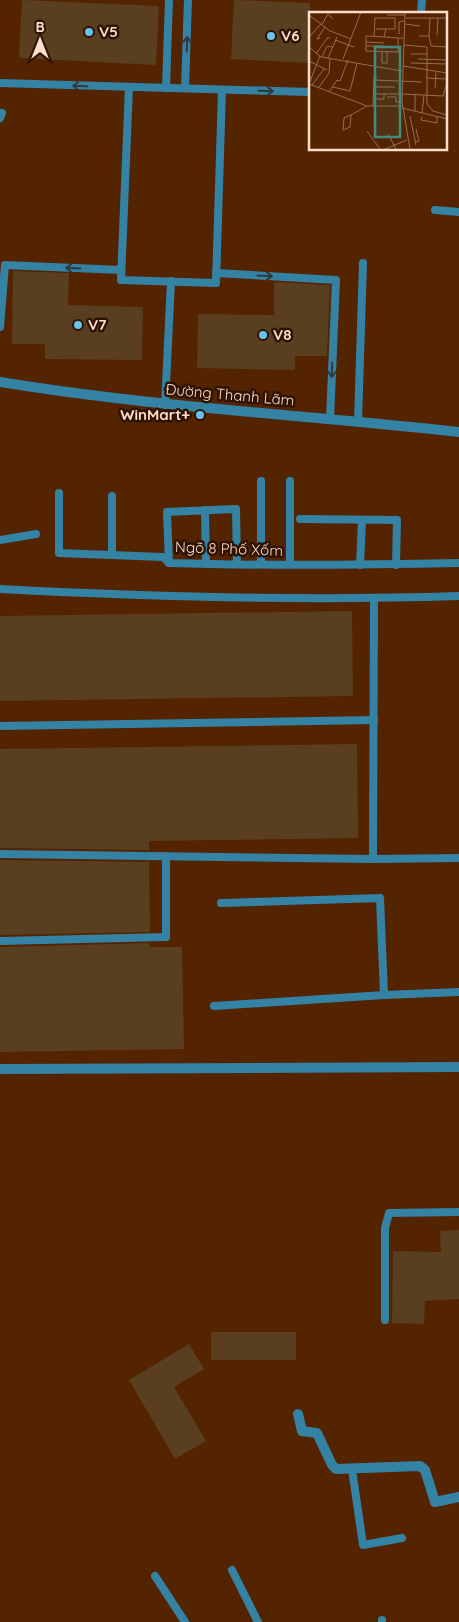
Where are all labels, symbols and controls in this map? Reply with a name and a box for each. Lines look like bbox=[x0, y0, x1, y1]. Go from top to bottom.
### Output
inset map bbox=[309, 12, 446, 150]
north arrow bbox=[15, 15, 65, 65]
text: B bbox=[35, 18, 45, 36]
place label: V5 bbox=[99, 22, 118, 41]
marker: V5 bbox=[83, 26, 95, 38]
place label: V6 bbox=[281, 26, 299, 45]
marker: V6 bbox=[265, 30, 277, 42]
one-way arrow bbox=[182, 36, 191, 52]
one-way arrow bbox=[72, 81, 88, 91]
one-way arrow bbox=[258, 86, 274, 96]
one-way arrow bbox=[65, 264, 81, 273]
one-way arrow bbox=[256, 271, 272, 281]
place label: V7 bbox=[88, 315, 106, 334]
marker: V7 bbox=[72, 319, 84, 331]
place label: V8 bbox=[273, 325, 291, 344]
marker: V8 bbox=[257, 329, 269, 341]
one-way arrow bbox=[328, 362, 337, 378]
street label: Đường Thanh Lãm bbox=[165, 379, 295, 410]
place label: WinMart+ bbox=[120, 405, 190, 424]
marker: WinMart+ bbox=[194, 409, 206, 421]
street label: Ngõ 8 Phố Xốm bbox=[175, 537, 283, 560]

